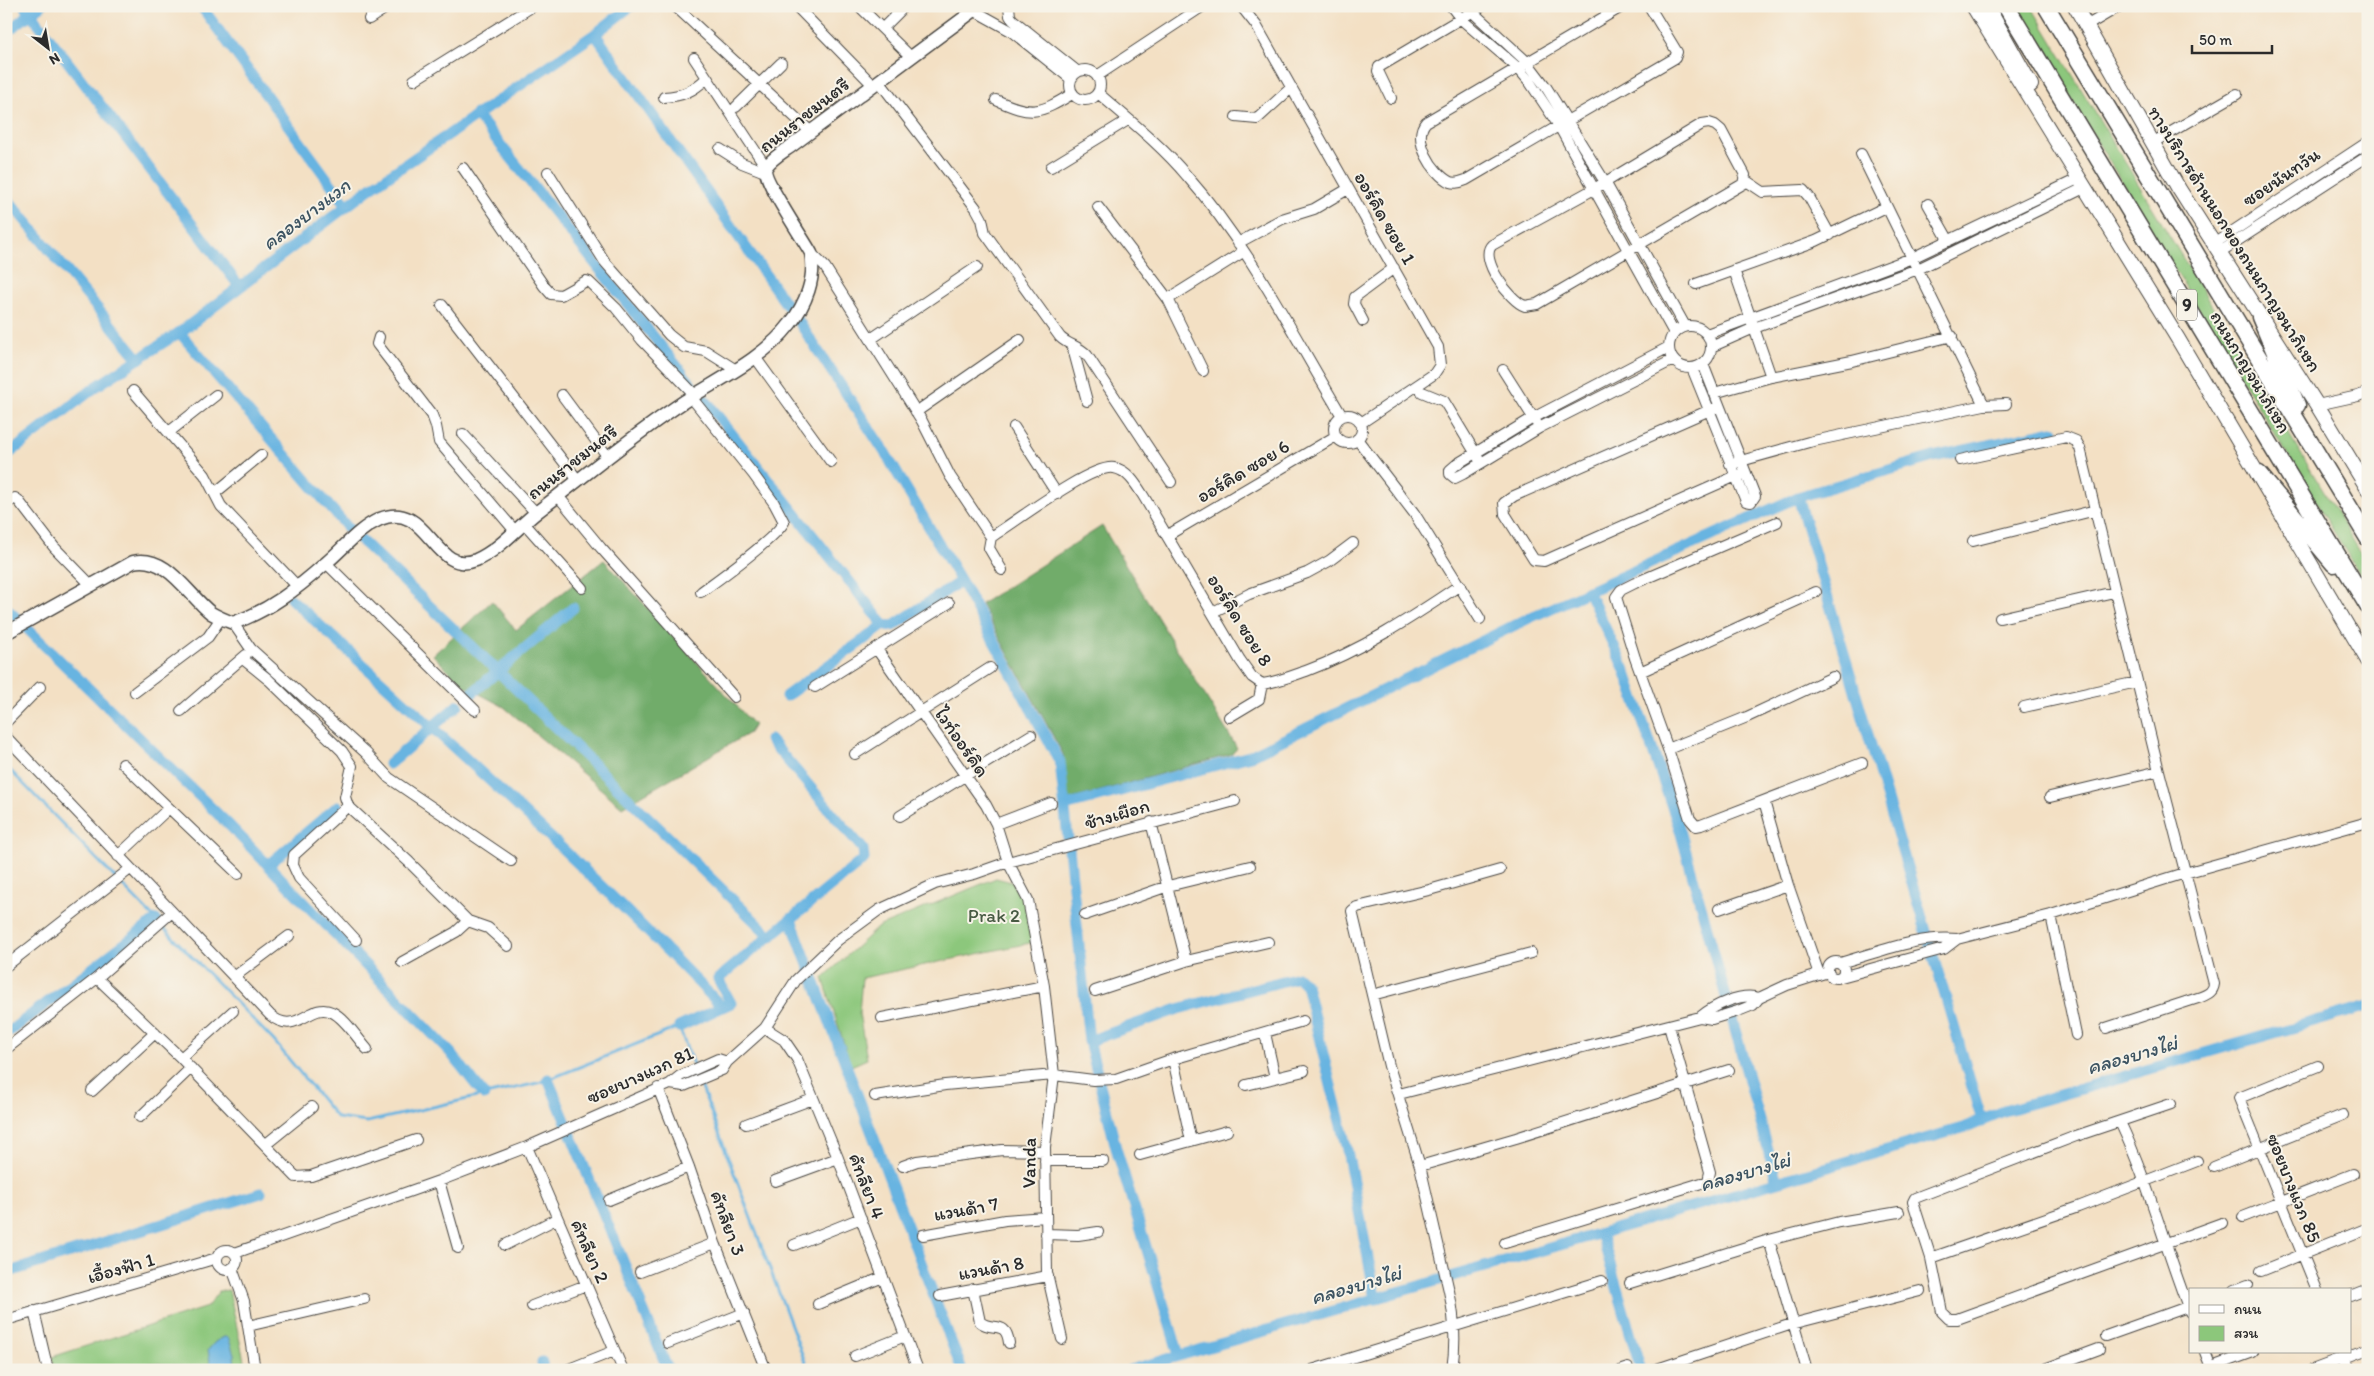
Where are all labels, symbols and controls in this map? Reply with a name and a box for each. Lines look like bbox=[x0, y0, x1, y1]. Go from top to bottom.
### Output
north arrow bbox=[22, 22, 72, 72]
scale bar bbox=[2192, 22, 2272, 54]
text: 50 m bbox=[2199, 31, 2232, 49]
text: N bbox=[46, 49, 63, 68]
street label: ถนนราชมนตรี bbox=[754, 72, 854, 158]
street label: ทางบริการด้านนอกของถนนกาญจนาภิเษก bbox=[2143, 102, 2327, 376]
street label: ซอยนันทวัน bbox=[2238, 143, 2324, 211]
street label: ออร์คิด ซอย 1 bbox=[1349, 168, 1421, 268]
water label: คลองบางแวก bbox=[257, 173, 355, 255]
road number: 9 bbox=[2177, 290, 2197, 320]
street label: ถนนกาญจนาภิเษก bbox=[2205, 307, 2297, 437]
street label: ถนนราชมนตรี bbox=[522, 419, 622, 505]
street label: ออร์คิด ซอย 6 bbox=[1192, 434, 1294, 508]
street label: ออร์คิด ซอย 8 bbox=[1203, 570, 1277, 670]
street label: ไวท์ออร์คิด bbox=[929, 702, 995, 782]
street label: ช้างเผือก bbox=[1082, 794, 1152, 834]
park label: Prak 2 bbox=[968, 904, 1020, 927]
water label: คลองบางไผ่ bbox=[2084, 1030, 2182, 1079]
street label: ซอยบางแวก 81 bbox=[583, 1041, 697, 1109]
street label: ซอยบางแวก 85 bbox=[2262, 1130, 2326, 1246]
street label: Vanda bbox=[1017, 1138, 1041, 1188]
water label: คลองบางไผ่ bbox=[1697, 1147, 1795, 1196]
street label: คัทลียา 4 bbox=[844, 1150, 890, 1222]
street label: คัทลียา 3 bbox=[706, 1187, 750, 1259]
street label: แวนด้า 7 bbox=[932, 1192, 1000, 1226]
street label: คัทลียา 2 bbox=[566, 1216, 614, 1286]
street label: เอื้องฟ้า 1 bbox=[85, 1247, 157, 1289]
street label: แวนด้า 8 bbox=[956, 1251, 1026, 1285]
water label: คลองบางไผ่ bbox=[1308, 1260, 1406, 1309]
legend bbox=[2189, 1288, 2352, 1354]
text: ถนน bbox=[2234, 1300, 2262, 1318]
text: สวน bbox=[2234, 1324, 2259, 1342]

